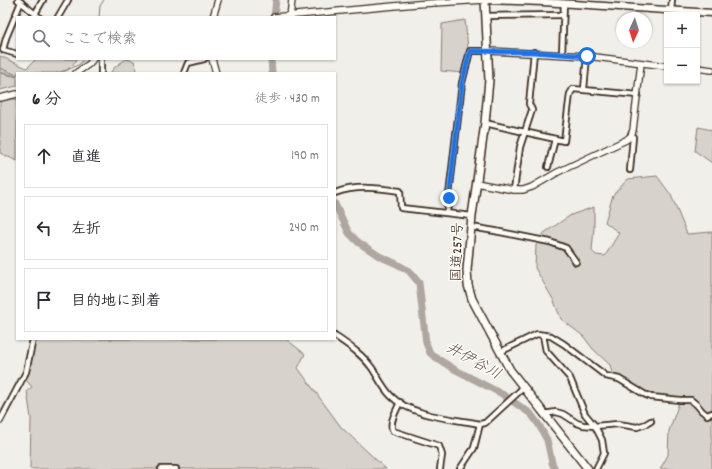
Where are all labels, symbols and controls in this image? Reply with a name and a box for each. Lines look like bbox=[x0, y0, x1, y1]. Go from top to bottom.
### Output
north arrow bbox=[616, 12, 652, 48]
map controls bbox=[664, 12, 700, 84]
button: + bbox=[664, 12, 700, 48]
search box bbox=[16, 16, 336, 60]
icon: search bbox=[30, 27, 52, 49]
text: ここで検索 bbox=[62, 29, 137, 51]
route start bbox=[578, 47, 596, 65]
button: − bbox=[664, 48, 700, 84]
text: 6 分 bbox=[32, 89, 61, 113]
text: 徒歩 · 430 m bbox=[255, 90, 320, 109]
icon: ahead bbox=[33, 145, 55, 167]
text: 直進 bbox=[71, 147, 101, 169]
text: 190 m bbox=[291, 147, 319, 166]
route end bbox=[440, 189, 458, 207]
icon: left bbox=[33, 217, 55, 239]
text: 左折 bbox=[71, 219, 101, 241]
text: 240 m bbox=[289, 219, 319, 238]
street label: 国道257号 bbox=[447, 222, 469, 282]
icon: arrive bbox=[33, 289, 55, 311]
text: 目的地に到着 bbox=[71, 291, 161, 313]
water label: 井伊谷川 bbox=[441, 338, 505, 386]

